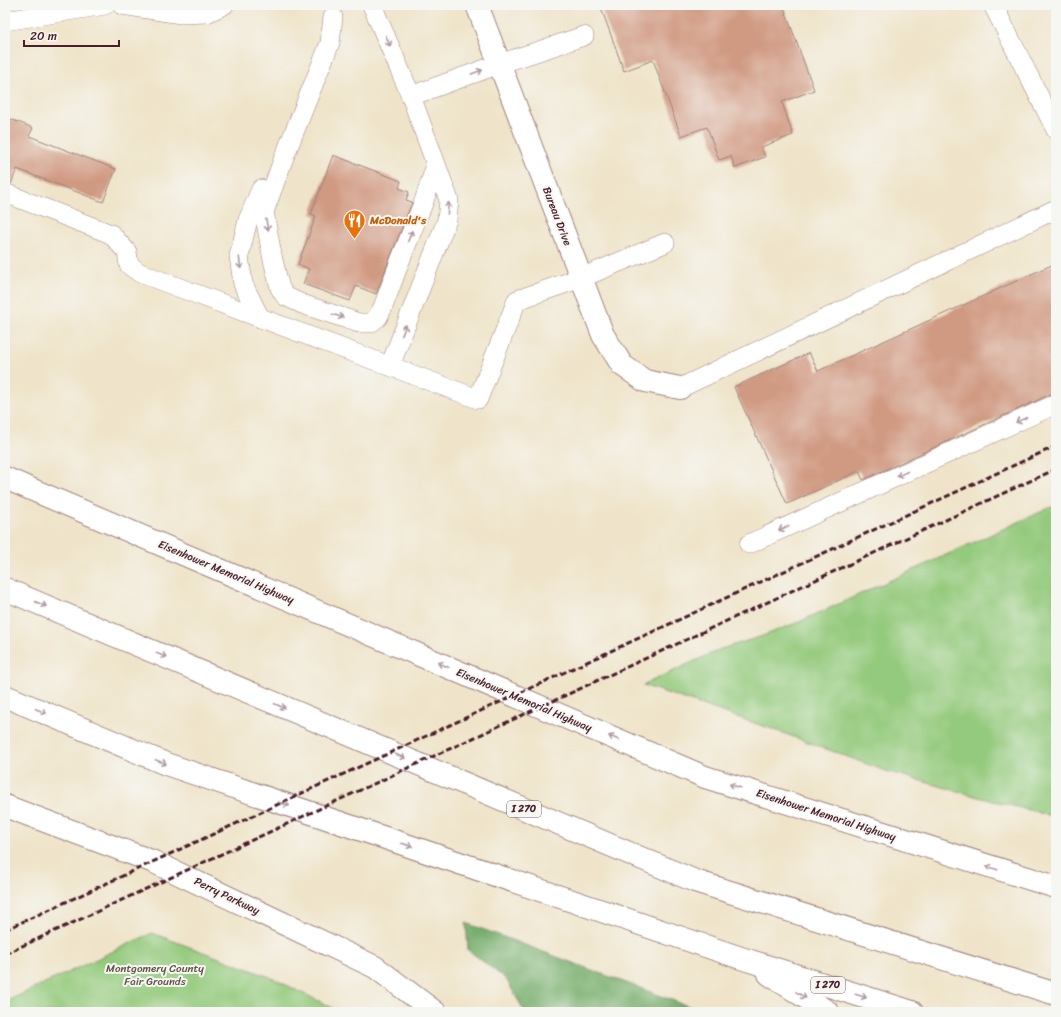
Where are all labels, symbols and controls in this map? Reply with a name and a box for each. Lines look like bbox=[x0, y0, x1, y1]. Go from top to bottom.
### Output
scale bar bbox=[24, 22, 119, 48]
text: 20 m bbox=[30, 25, 57, 47]
one-way arrow bbox=[384, 34, 392, 46]
one-way arrow bbox=[470, 68, 483, 75]
street label: Bureau Drive bbox=[537, 184, 577, 249]
one-way arrow bbox=[444, 202, 452, 215]
restaurant icon: McDonald's bbox=[341, 207, 367, 240]
place label: McDonald's bbox=[369, 211, 427, 230]
one-way arrow bbox=[263, 219, 271, 232]
one-way arrow bbox=[407, 231, 414, 243]
one-way arrow bbox=[236, 256, 244, 269]
one-way arrow bbox=[331, 313, 344, 320]
one-way arrow bbox=[401, 324, 409, 336]
one-way arrow bbox=[1015, 417, 1027, 424]
one-way arrow bbox=[897, 471, 909, 478]
one-way arrow bbox=[779, 525, 791, 532]
street label: Eisenhower Memorial Highway bbox=[155, 535, 297, 609]
one-way arrow bbox=[34, 601, 46, 608]
one-way arrow bbox=[154, 652, 166, 659]
one-way arrow bbox=[437, 661, 449, 668]
street label: Eisenhower Memorial Highway bbox=[453, 663, 595, 737]
one-way arrow bbox=[274, 702, 286, 710]
one-way arrow bbox=[34, 708, 46, 715]
one-way arrow bbox=[608, 734, 620, 741]
one-way arrow bbox=[394, 753, 406, 761]
one-way arrow bbox=[154, 758, 166, 766]
one-way arrow bbox=[728, 782, 741, 789]
street label: Eisenhower Memorial Highway bbox=[754, 783, 899, 847]
one-way arrow bbox=[277, 800, 289, 808]
road number: I 270 bbox=[507, 801, 541, 817]
one-way arrow bbox=[400, 842, 413, 849]
one-way arrow bbox=[986, 864, 999, 871]
street label: Perry Parkway bbox=[191, 872, 263, 920]
park label: Montgomery County Fair Grounds bbox=[106, 959, 204, 991]
road number: I 270 bbox=[811, 977, 845, 993]
one-way arrow bbox=[795, 991, 806, 999]
one-way arrow bbox=[855, 993, 868, 1000]

